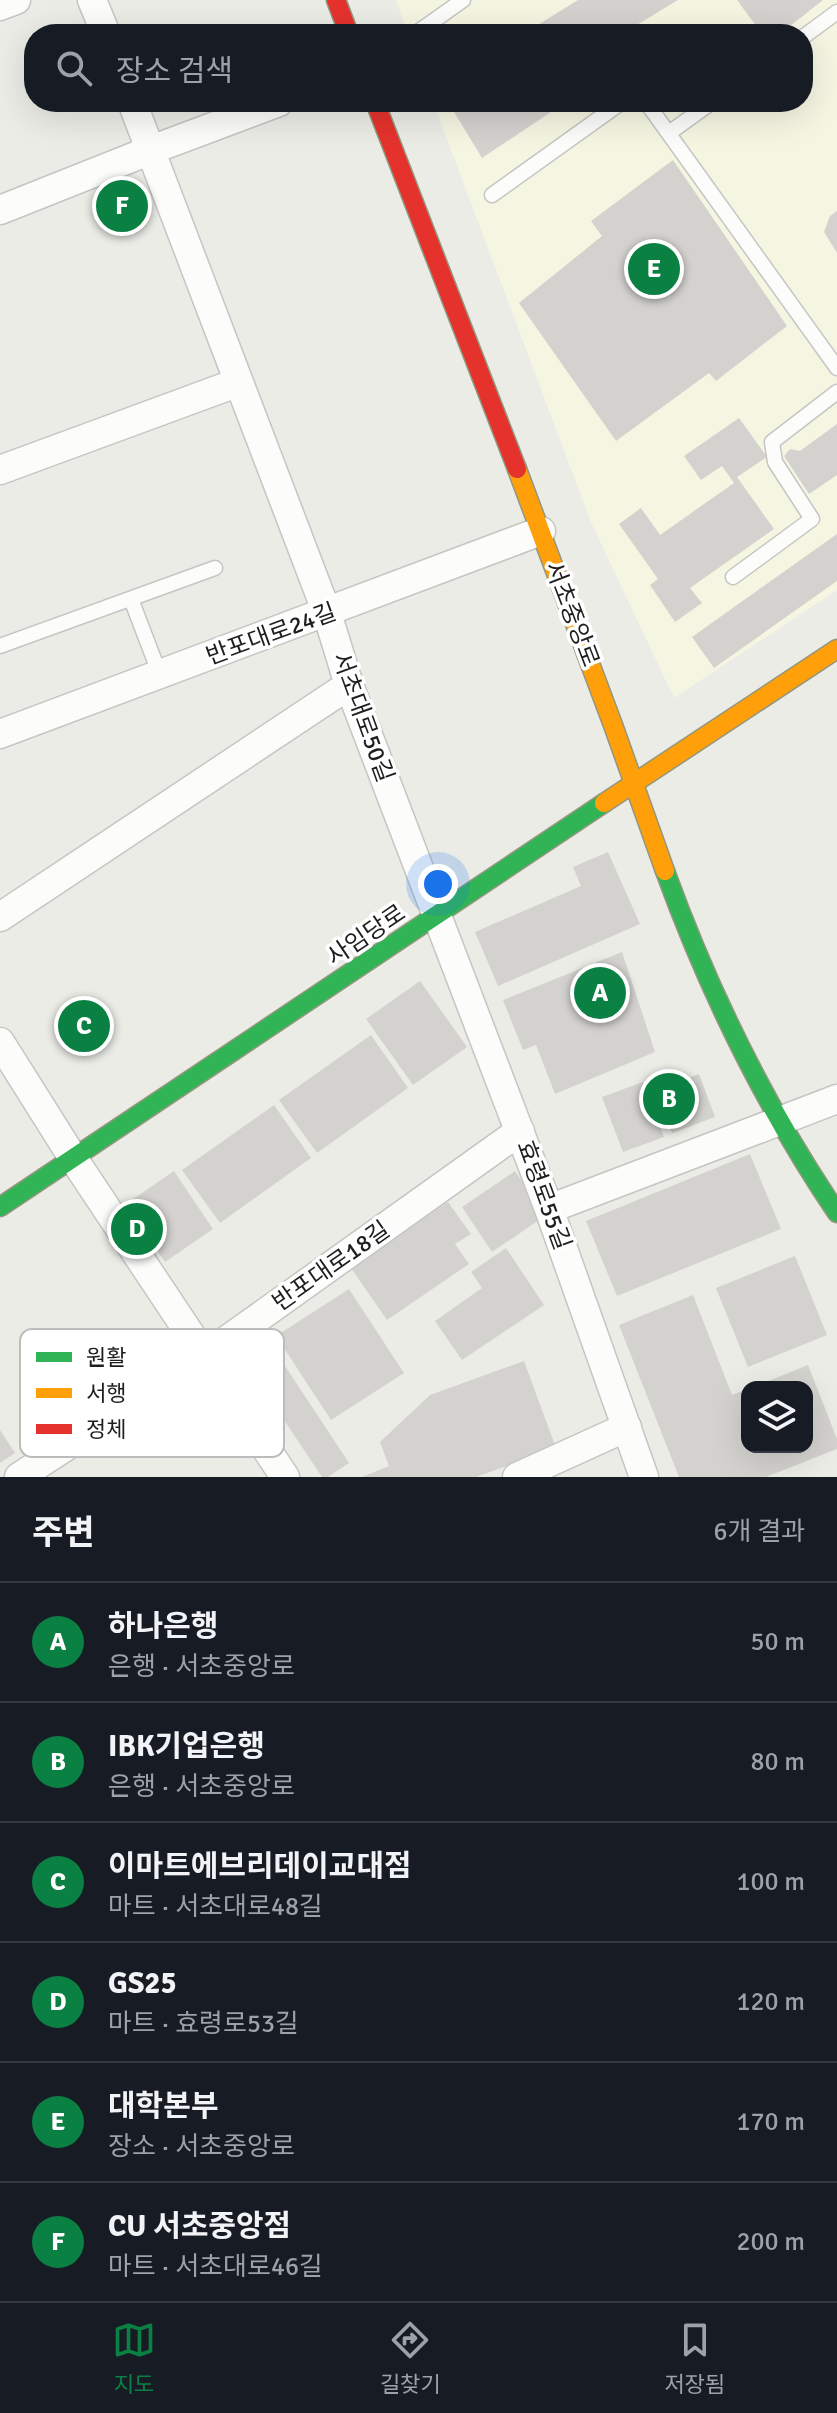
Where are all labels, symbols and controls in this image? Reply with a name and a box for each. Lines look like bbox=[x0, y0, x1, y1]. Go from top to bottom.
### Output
search box bbox=[24, 24, 813, 112]
icon: search bbox=[52, 46, 96, 90]
text: 장소 검색 bbox=[116, 53, 233, 90]
pin: F bbox=[96, 176, 148, 236]
pin: E bbox=[628, 239, 680, 299]
street label: 서초중앙로 bbox=[538, 557, 606, 671]
street label: 반포대로24길 bbox=[202, 597, 340, 671]
street label: 서초대로50길 bbox=[326, 648, 400, 786]
your location bbox=[418, 864, 458, 904]
street label: 사임당로 bbox=[321, 898, 411, 972]
pin: A bbox=[574, 963, 626, 1023]
pin: C bbox=[58, 996, 110, 1056]
pin: B bbox=[643, 1069, 695, 1129]
street label: 효령로55길 bbox=[510, 1136, 578, 1254]
pin: D bbox=[111, 1199, 163, 1259]
street label: 반포대로18길 bbox=[267, 1215, 395, 1317]
legend bbox=[20, 1329, 284, 1457]
text: 원활 bbox=[86, 1344, 126, 1371]
text: 서행 bbox=[86, 1380, 126, 1407]
map controls bbox=[741, 1381, 813, 1453]
button: layers bbox=[741, 1381, 813, 1453]
text: 정체 bbox=[86, 1416, 126, 1443]
text: 주변 bbox=[32, 1512, 95, 1554]
text: 6개 결과 bbox=[713, 1516, 805, 1548]
text: 하나은행 bbox=[108, 1608, 218, 1645]
text: A bbox=[50, 1626, 66, 1658]
text: 50 m bbox=[750, 1626, 805, 1658]
text: 은행 · 서초중앙로 bbox=[108, 1651, 295, 1683]
text: IBK기업은행 bbox=[108, 1728, 265, 1765]
text: B bbox=[50, 1746, 66, 1778]
text: 80 m bbox=[750, 1746, 805, 1778]
text: 은행 · 서초중앙로 bbox=[108, 1771, 295, 1803]
text: 이마트에브리데이교대점 bbox=[108, 1848, 412, 1885]
text: C bbox=[50, 1866, 66, 1898]
text: 100 m bbox=[736, 1866, 805, 1898]
text: 마트 · 서초대로48길 bbox=[108, 1891, 323, 1923]
text: GS25 bbox=[108, 1965, 177, 2002]
text: D bbox=[49, 1986, 67, 2018]
text: 120 m bbox=[736, 1986, 805, 2018]
text: 마트 · 효령로53길 bbox=[108, 2008, 299, 2040]
text: 대학본부 bbox=[108, 2088, 218, 2125]
text: E bbox=[51, 2106, 65, 2138]
text: 170 m bbox=[736, 2106, 805, 2138]
text: 장소 · 서초중앙로 bbox=[108, 2131, 295, 2163]
text: CU 서초중앙점 bbox=[108, 2208, 291, 2245]
text: F bbox=[51, 2226, 65, 2258]
text: 200 m bbox=[736, 2226, 805, 2258]
text: 마트 · 서초대로46길 bbox=[108, 2251, 323, 2283]
tab: 지도 bbox=[112, 2318, 156, 2398]
tab: 길찾기 bbox=[380, 2318, 441, 2398]
tab: 저장됨 bbox=[664, 2318, 725, 2398]

